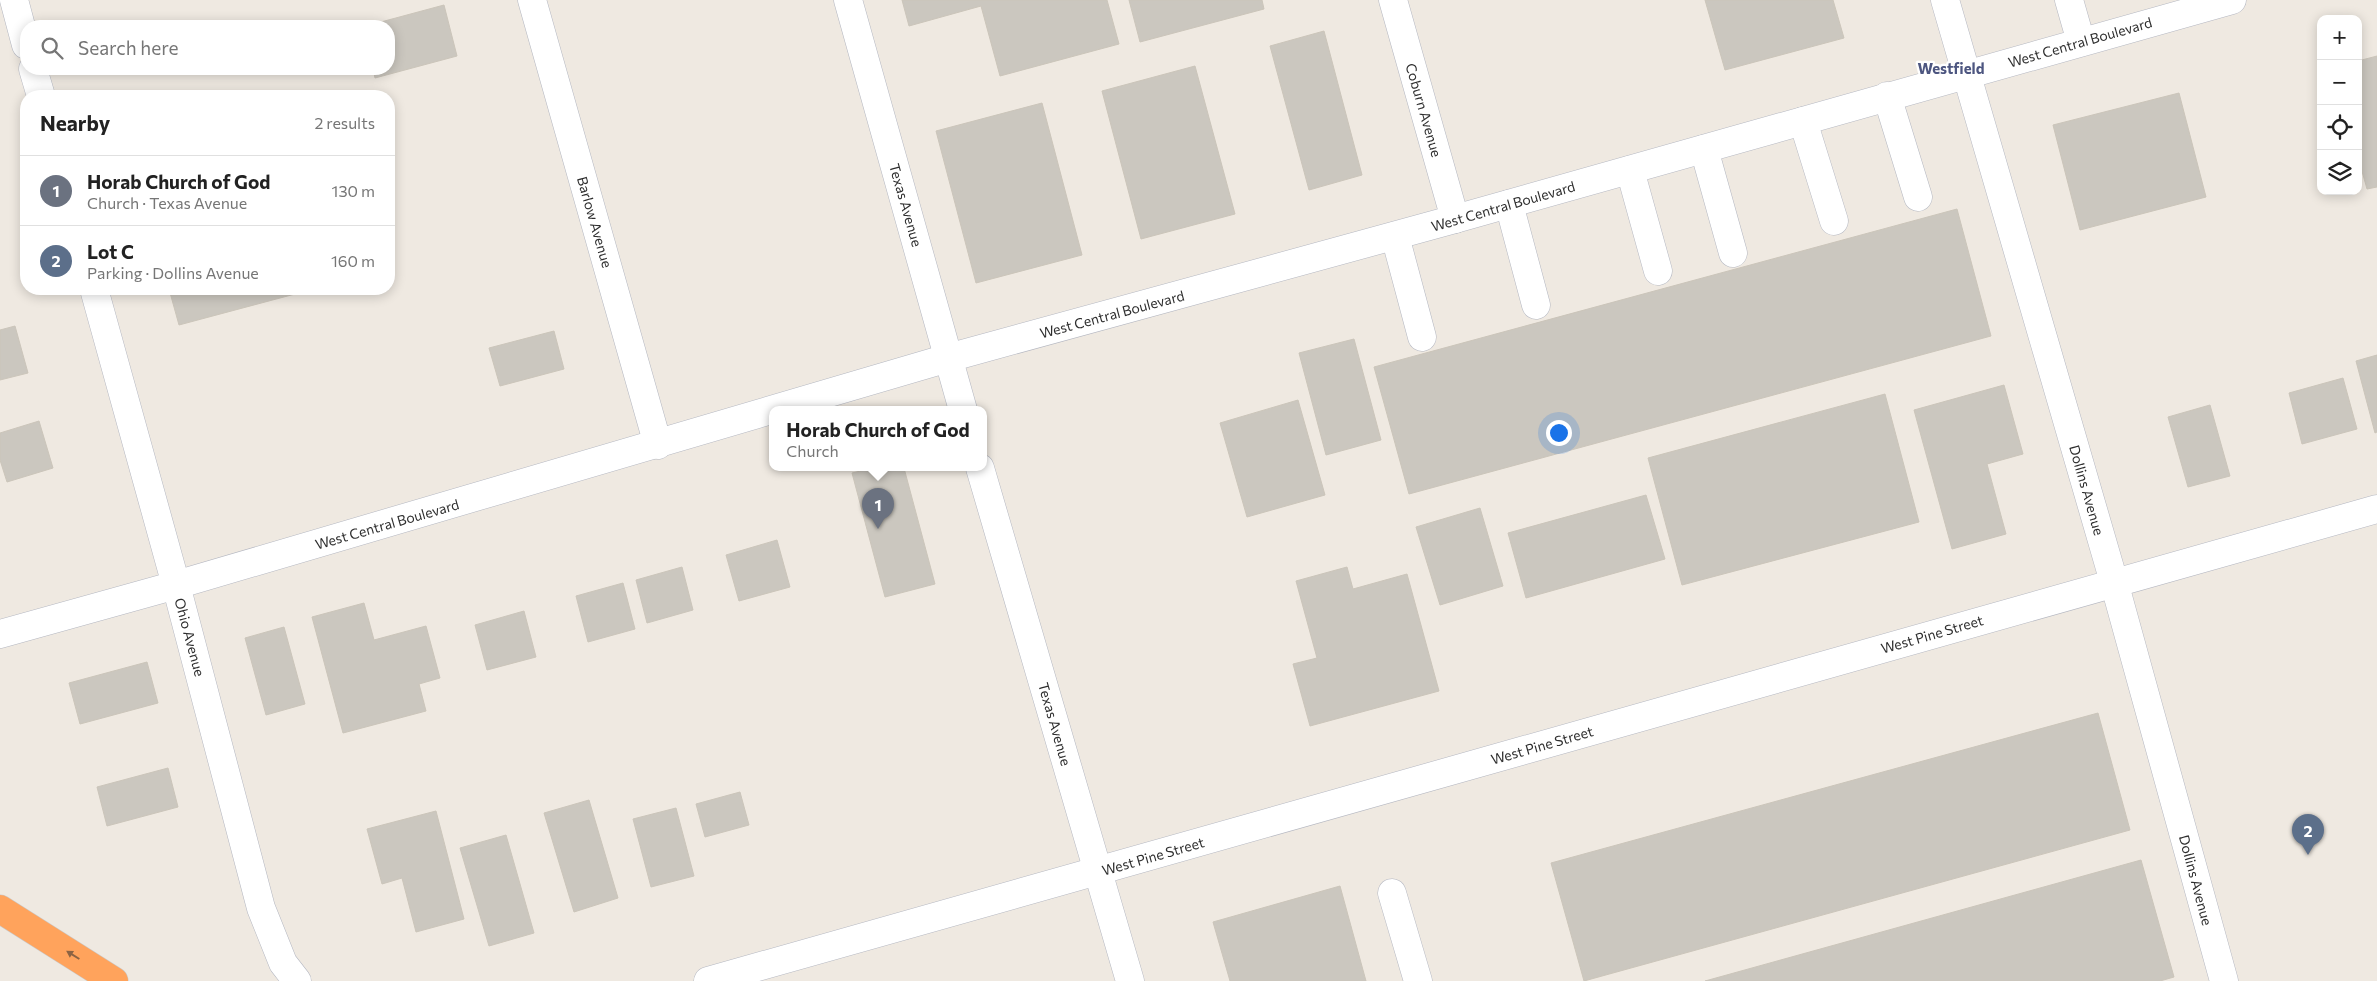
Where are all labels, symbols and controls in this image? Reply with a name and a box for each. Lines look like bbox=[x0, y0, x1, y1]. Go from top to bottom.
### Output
street label: West Central Boulevard bbox=[2006, 13, 2154, 71]
map controls bbox=[2317, 15, 2362, 195]
button: + bbox=[2317, 15, 2362, 60]
search box bbox=[20, 20, 395, 75]
icon: search bbox=[38, 34, 66, 62]
text: Search here bbox=[78, 36, 178, 59]
district label: Westfield bbox=[1918, 59, 1984, 77]
button: − bbox=[2317, 60, 2362, 105]
street label: Coburn Avenue bbox=[1402, 61, 1446, 159]
button: locate bbox=[2317, 105, 2362, 150]
text: Nearby bbox=[40, 110, 110, 135]
text: 2 results bbox=[314, 113, 375, 132]
button: layers bbox=[2317, 150, 2362, 195]
street label: Texas Avenue bbox=[886, 161, 926, 249]
text: Horab Church of God bbox=[87, 170, 270, 193]
street label: Barlow Avenue bbox=[574, 174, 616, 270]
street label: West Central Boulevard bbox=[1429, 177, 1577, 235]
text: 1 bbox=[52, 181, 60, 200]
text: 130 m bbox=[332, 181, 375, 200]
text: Church · Texas Avenue bbox=[87, 193, 247, 212]
text: Lot C bbox=[87, 240, 134, 263]
text: 2 bbox=[51, 251, 61, 270]
text: 160 m bbox=[331, 251, 375, 270]
text: Parking · Dollins Avenue bbox=[87, 263, 259, 282]
street label: West Central Boulevard bbox=[1038, 287, 1186, 341]
popup bbox=[769, 406, 987, 471]
text: Horab Church of God bbox=[786, 418, 970, 441]
your location bbox=[1546, 420, 1572, 446]
text: Church bbox=[786, 441, 839, 460]
street label: Dollins Avenue bbox=[2066, 443, 2108, 537]
pin: 1 bbox=[862, 488, 894, 529]
street label: West Central Boulevard bbox=[313, 495, 461, 553]
street label: Ohio Avenue bbox=[171, 596, 209, 678]
street label: West Pine Street bbox=[1879, 611, 1985, 657]
street label: Texas Avenue bbox=[1035, 680, 1075, 768]
street label: West Pine Street bbox=[1489, 722, 1595, 768]
pin: 2 bbox=[2292, 814, 2324, 855]
street label: West Pine Street bbox=[1100, 833, 1206, 879]
street label: Dollins Avenue bbox=[2176, 833, 2216, 927]
one-way arrow bbox=[67, 950, 80, 960]

